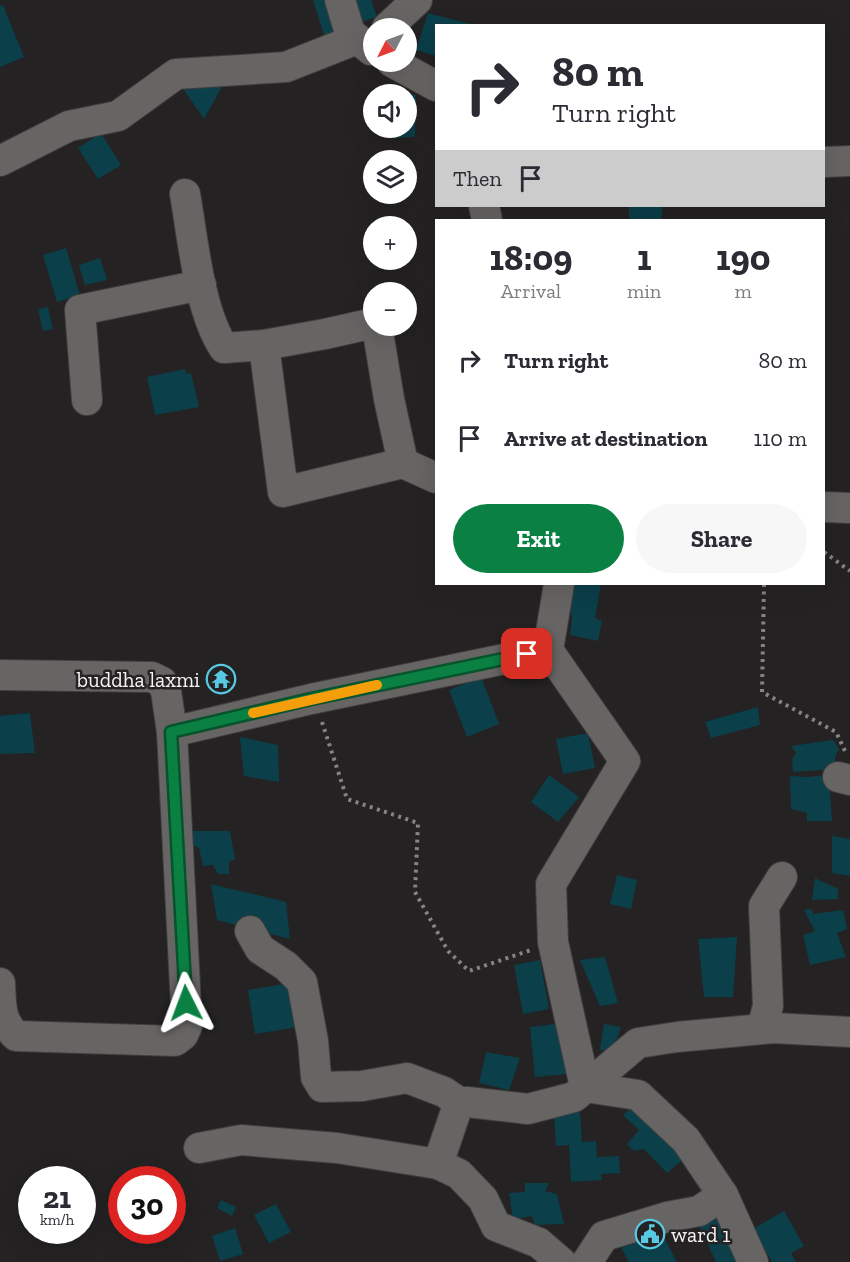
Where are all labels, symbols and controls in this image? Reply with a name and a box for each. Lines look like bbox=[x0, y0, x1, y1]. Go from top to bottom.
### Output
north arrow bbox=[363, 18, 417, 72]
map controls bbox=[363, 18, 417, 336]
text: 80 m bbox=[552, 46, 643, 97]
icon: right bbox=[453, 48, 531, 126]
button: sound bbox=[363, 84, 417, 138]
text: Turn right bbox=[552, 97, 676, 129]
button: layers bbox=[363, 150, 417, 204]
icon: arrive bbox=[514, 162, 547, 195]
text: Then bbox=[453, 165, 502, 192]
button: + bbox=[363, 216, 417, 270]
text: 18:09 bbox=[490, 236, 572, 279]
text: 1 bbox=[637, 236, 651, 279]
text: 190 bbox=[716, 236, 770, 279]
text: Arrival bbox=[501, 279, 561, 303]
text: min bbox=[627, 279, 661, 303]
text: m bbox=[735, 279, 752, 303]
button: − bbox=[363, 282, 417, 336]
icon: right bbox=[453, 344, 486, 377]
text: Turn right bbox=[504, 347, 608, 374]
text: 80 m bbox=[759, 347, 807, 374]
icon: arrive bbox=[453, 422, 486, 455]
text: Arrive at destination bbox=[504, 425, 707, 452]
text: 110 m bbox=[753, 425, 807, 452]
button: Exit bbox=[453, 504, 624, 573]
button: Share bbox=[636, 504, 807, 573]
pin bbox=[501, 628, 552, 679]
icon: arrive bbox=[510, 637, 543, 670]
temple icon: buddha laxmi bbox=[205, 663, 237, 695]
place label: buddha laxmi bbox=[76, 667, 200, 692]
position arrow bbox=[154, 971, 218, 1035]
speed limit sign: 30 bbox=[108, 1166, 186, 1244]
text: 21 bbox=[43, 1180, 71, 1216]
text: km/h bbox=[40, 1211, 74, 1229]
public building icon: ward 1 bbox=[634, 1218, 666, 1250]
place label: ward 1 bbox=[671, 1222, 730, 1247]

